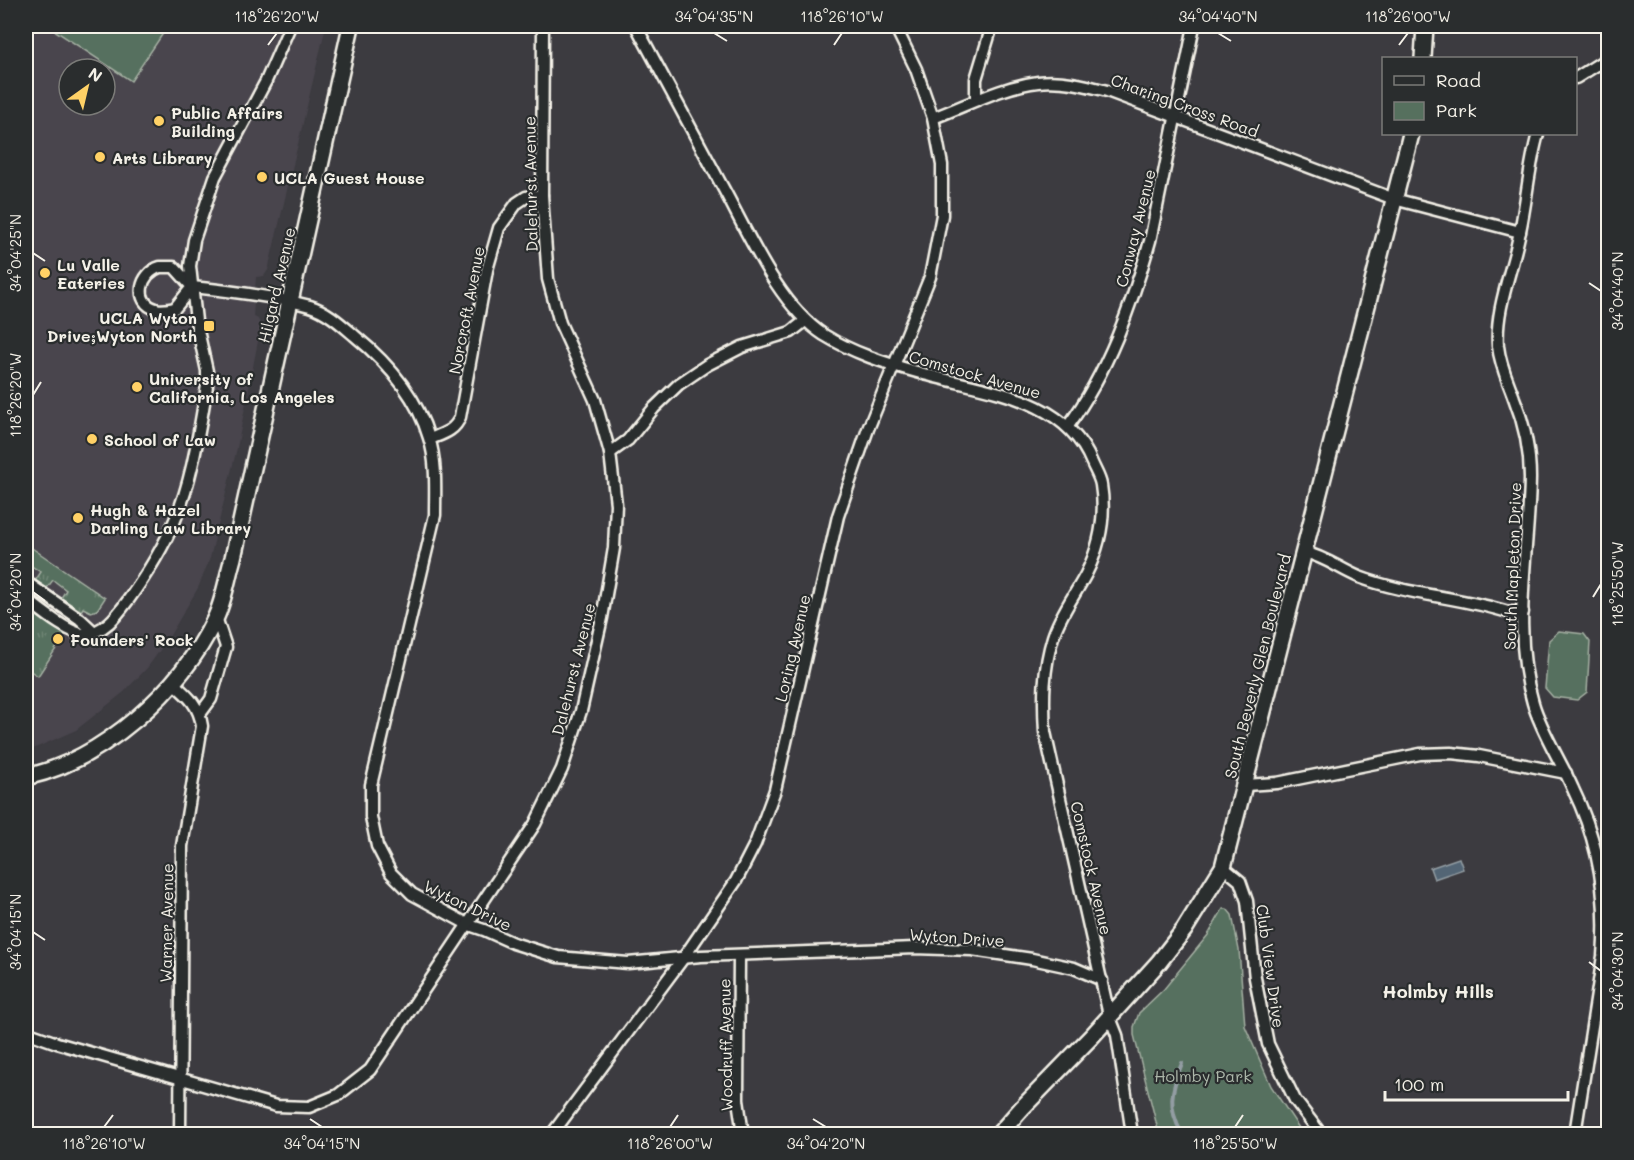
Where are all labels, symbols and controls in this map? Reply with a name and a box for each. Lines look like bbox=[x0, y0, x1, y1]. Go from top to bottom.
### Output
text: 118°26'20"W bbox=[234, 6, 320, 26]
text: 34°04'35"N bbox=[675, 6, 753, 26]
text: 118°26'10"W bbox=[800, 6, 884, 26]
text: 34°04'40"N bbox=[1178, 6, 1258, 26]
text: 118°26'00"W bbox=[1365, 6, 1451, 26]
north arrow bbox=[57, 57, 117, 117]
legend bbox=[1382, 57, 1577, 135]
text: N bbox=[85, 62, 107, 86]
street label: Charing Cross Road bbox=[1108, 68, 1262, 142]
text: Road bbox=[1436, 68, 1481, 92]
text: Park bbox=[1436, 98, 1477, 122]
place label: Public Affairs Building bbox=[171, 102, 283, 141]
marker: Public Affairs Building bbox=[152, 114, 166, 128]
street label: Dalehurst Avenue bbox=[518, 116, 542, 252]
place label: Arts Library bbox=[112, 147, 213, 168]
marker: Arts Library bbox=[93, 150, 107, 164]
place label: UCLA Guest House bbox=[274, 167, 425, 188]
street label: Conway Avenue bbox=[1110, 167, 1160, 289]
marker: UCLA Guest House bbox=[255, 170, 269, 184]
text: 34°04'25"N bbox=[5, 214, 25, 292]
street label: Hilgard Avenue bbox=[252, 225, 300, 345]
street label: Norcroft Avenue bbox=[443, 244, 489, 376]
text: 34°04'40"N bbox=[1607, 251, 1627, 331]
place label: Lu Valle Eateries bbox=[57, 254, 125, 293]
marker: Lu Valle Eateries bbox=[38, 266, 52, 280]
place label: UCLA Wyton Drive;Wyton North bbox=[47, 307, 197, 346]
marker: UCLA Wyton Drive;Wyton North bbox=[202, 319, 216, 333]
street label: Comstock Avenue bbox=[907, 345, 1043, 403]
text: 118°26'20"W bbox=[5, 352, 25, 438]
place label: University of California, Los Angeles bbox=[149, 368, 335, 407]
marker: University of California, Los Angeles bbox=[130, 380, 144, 394]
place label: School of Law bbox=[104, 429, 216, 450]
marker: School of Law bbox=[85, 432, 99, 446]
street label: South Mapleton Drive bbox=[1499, 482, 1525, 650]
place label: Hugh & Hazel Darling Law Library bbox=[90, 499, 251, 538]
marker: Hugh & Hazel Darling Law Library bbox=[71, 511, 85, 525]
text: 118°25'50"W bbox=[1607, 541, 1627, 627]
street label: South Beverly Glen Boulevard bbox=[1219, 552, 1295, 780]
text: 34°04'20"N bbox=[5, 553, 25, 631]
street label: Loring Avenue bbox=[769, 592, 815, 704]
street label: Dalehurst Avenue bbox=[546, 600, 600, 738]
place label: Founders' Rock bbox=[70, 629, 193, 650]
marker: Founders' Rock bbox=[51, 632, 65, 646]
street label: Comstock Avenue bbox=[1066, 799, 1118, 937]
street label: Warner Avenue bbox=[154, 863, 178, 983]
street label: Wyton Drive bbox=[421, 875, 515, 935]
text: 34°04'15"N bbox=[5, 894, 25, 970]
street label: Club View Drive bbox=[1252, 903, 1290, 1029]
street label: Wyton Drive bbox=[909, 923, 1005, 951]
text: 34°04'30"N bbox=[1607, 931, 1627, 1011]
street label: Woodruff Avenue bbox=[713, 978, 737, 1112]
district label: Holmby Hills bbox=[1382, 979, 1494, 1003]
scale bar bbox=[1385, 1064, 1568, 1102]
park label: Holmby Park bbox=[1154, 1065, 1252, 1086]
text: 100 m bbox=[1394, 1072, 1444, 1096]
text: 118°26'10"W bbox=[62, 1133, 146, 1153]
text: 34°04'15"N bbox=[284, 1133, 360, 1153]
text: 118°26'00"W bbox=[627, 1133, 713, 1153]
text: 34°04'20"N bbox=[787, 1133, 865, 1153]
text: 118°25'50"W bbox=[1192, 1133, 1278, 1153]

